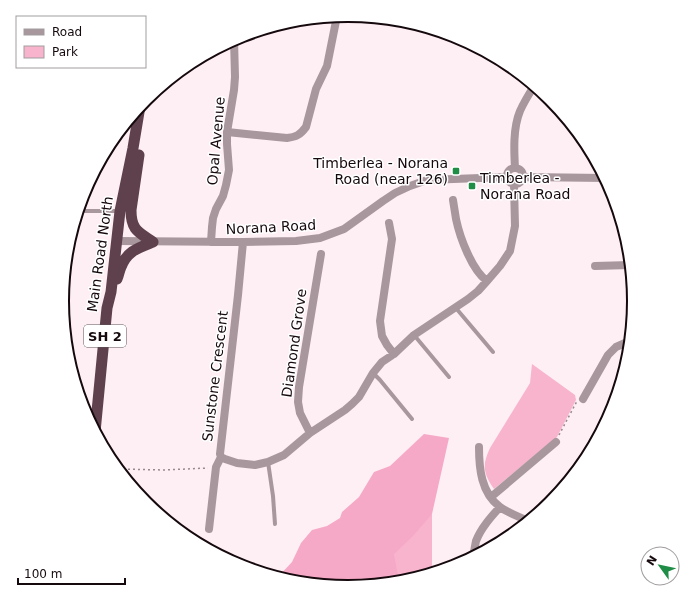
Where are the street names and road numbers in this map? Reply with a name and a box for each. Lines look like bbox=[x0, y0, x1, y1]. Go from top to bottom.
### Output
street label: Opal Avenue bbox=[204, 96, 228, 186]
street label: Main Road North bbox=[84, 195, 116, 313]
street label: Norana Road bbox=[225, 217, 317, 237]
street label: Diamond Grove bbox=[278, 288, 310, 398]
street label: Sunstone Crescent bbox=[199, 309, 231, 442]
road number: SH 2 bbox=[84, 325, 126, 347]

